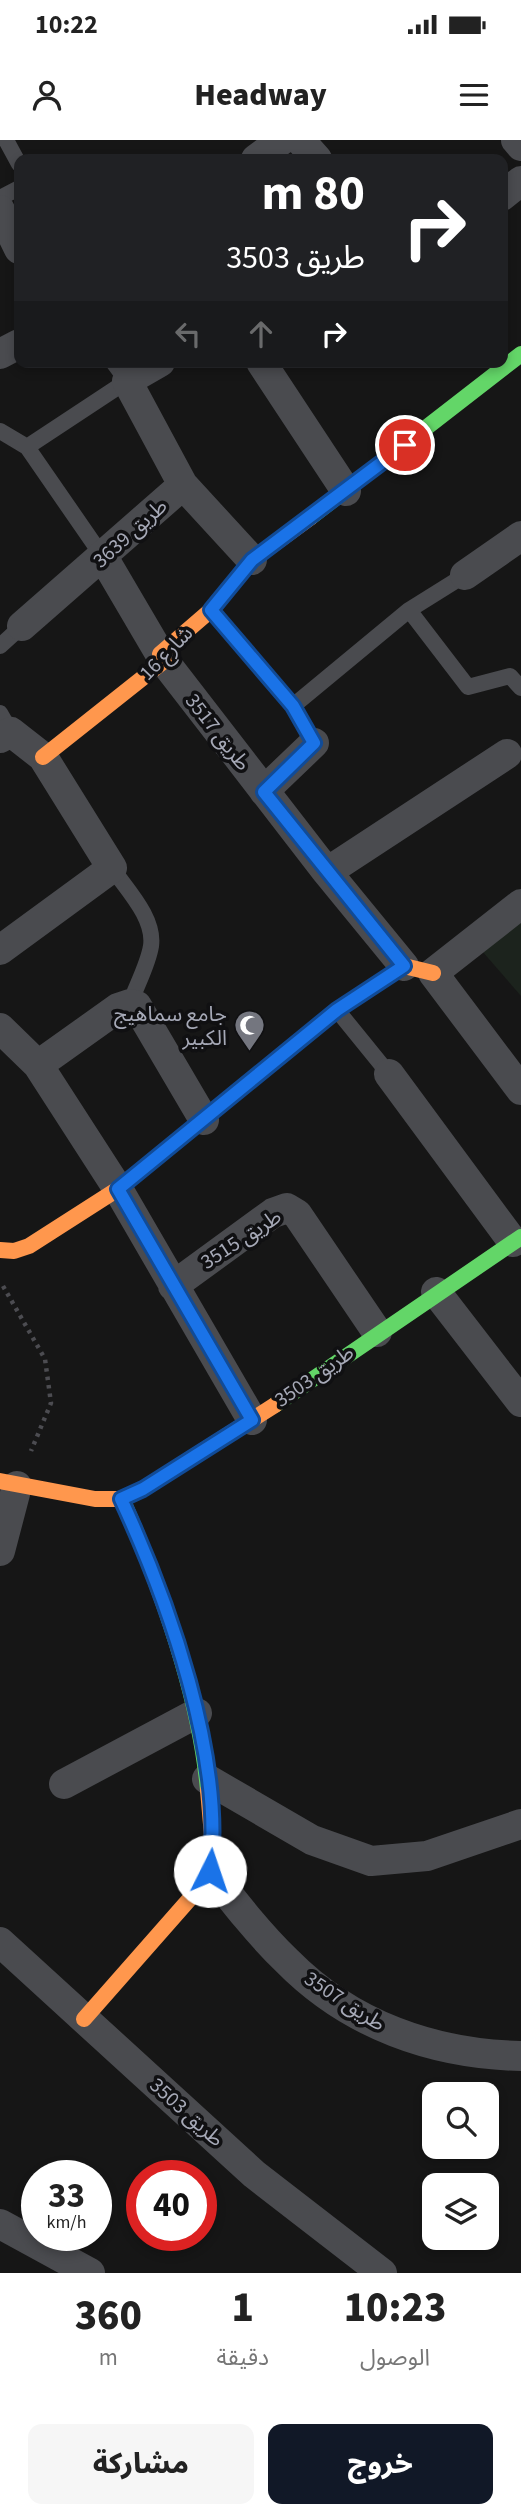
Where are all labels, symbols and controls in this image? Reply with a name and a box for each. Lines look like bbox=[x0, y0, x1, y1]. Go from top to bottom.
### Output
text: 10:22 bbox=[35, 6, 98, 43]
text: Headway bbox=[194, 72, 327, 118]
icon: person bbox=[28, 76, 66, 114]
icon: menu bbox=[455, 76, 493, 114]
text: 80 m bbox=[261, 159, 365, 229]
icon: right bbox=[389, 182, 480, 273]
text: طريق 3503 bbox=[226, 235, 365, 281]
icon: left bbox=[169, 315, 207, 353]
icon: ahead bbox=[242, 315, 280, 353]
icon: right bbox=[315, 315, 353, 353]
pin bbox=[375, 415, 435, 475]
icon: arrive bbox=[386, 426, 424, 464]
street label: طريق 3639 bbox=[86, 491, 174, 575]
street label: شارع 16 bbox=[132, 619, 200, 687]
street label: طريق 3517 bbox=[178, 687, 258, 777]
place label: جامع سماهيج الكبير bbox=[114, 999, 227, 1053]
mosque icon: جامع سماهيج الكبير bbox=[233, 1009, 267, 1053]
street label: طريق 3515 bbox=[195, 1202, 287, 1276]
street label: طريق 3503 bbox=[268, 1338, 360, 1414]
position arrow bbox=[173, 1834, 247, 1908]
street label: طريق 3507 bbox=[299, 1964, 391, 2038]
street label: طريق 3503 bbox=[143, 2070, 231, 2154]
map controls bbox=[422, 2082, 499, 2250]
button: search bbox=[422, 2082, 499, 2159]
speed limit sign: 40 bbox=[126, 2160, 217, 2251]
text: 33 bbox=[48, 2171, 85, 2221]
button: layers bbox=[422, 2173, 499, 2250]
text: km/h bbox=[47, 2210, 86, 2235]
text: 1 bbox=[232, 2278, 254, 2338]
text: 10:23 bbox=[344, 2278, 446, 2338]
text: 360 bbox=[75, 2286, 142, 2346]
text: m bbox=[99, 2341, 118, 2374]
text: دقيقة bbox=[217, 2341, 269, 2374]
text: الوصول bbox=[360, 2341, 430, 2374]
button: مشاركة bbox=[28, 2424, 254, 2504]
button: خروج bbox=[268, 2424, 493, 2504]

